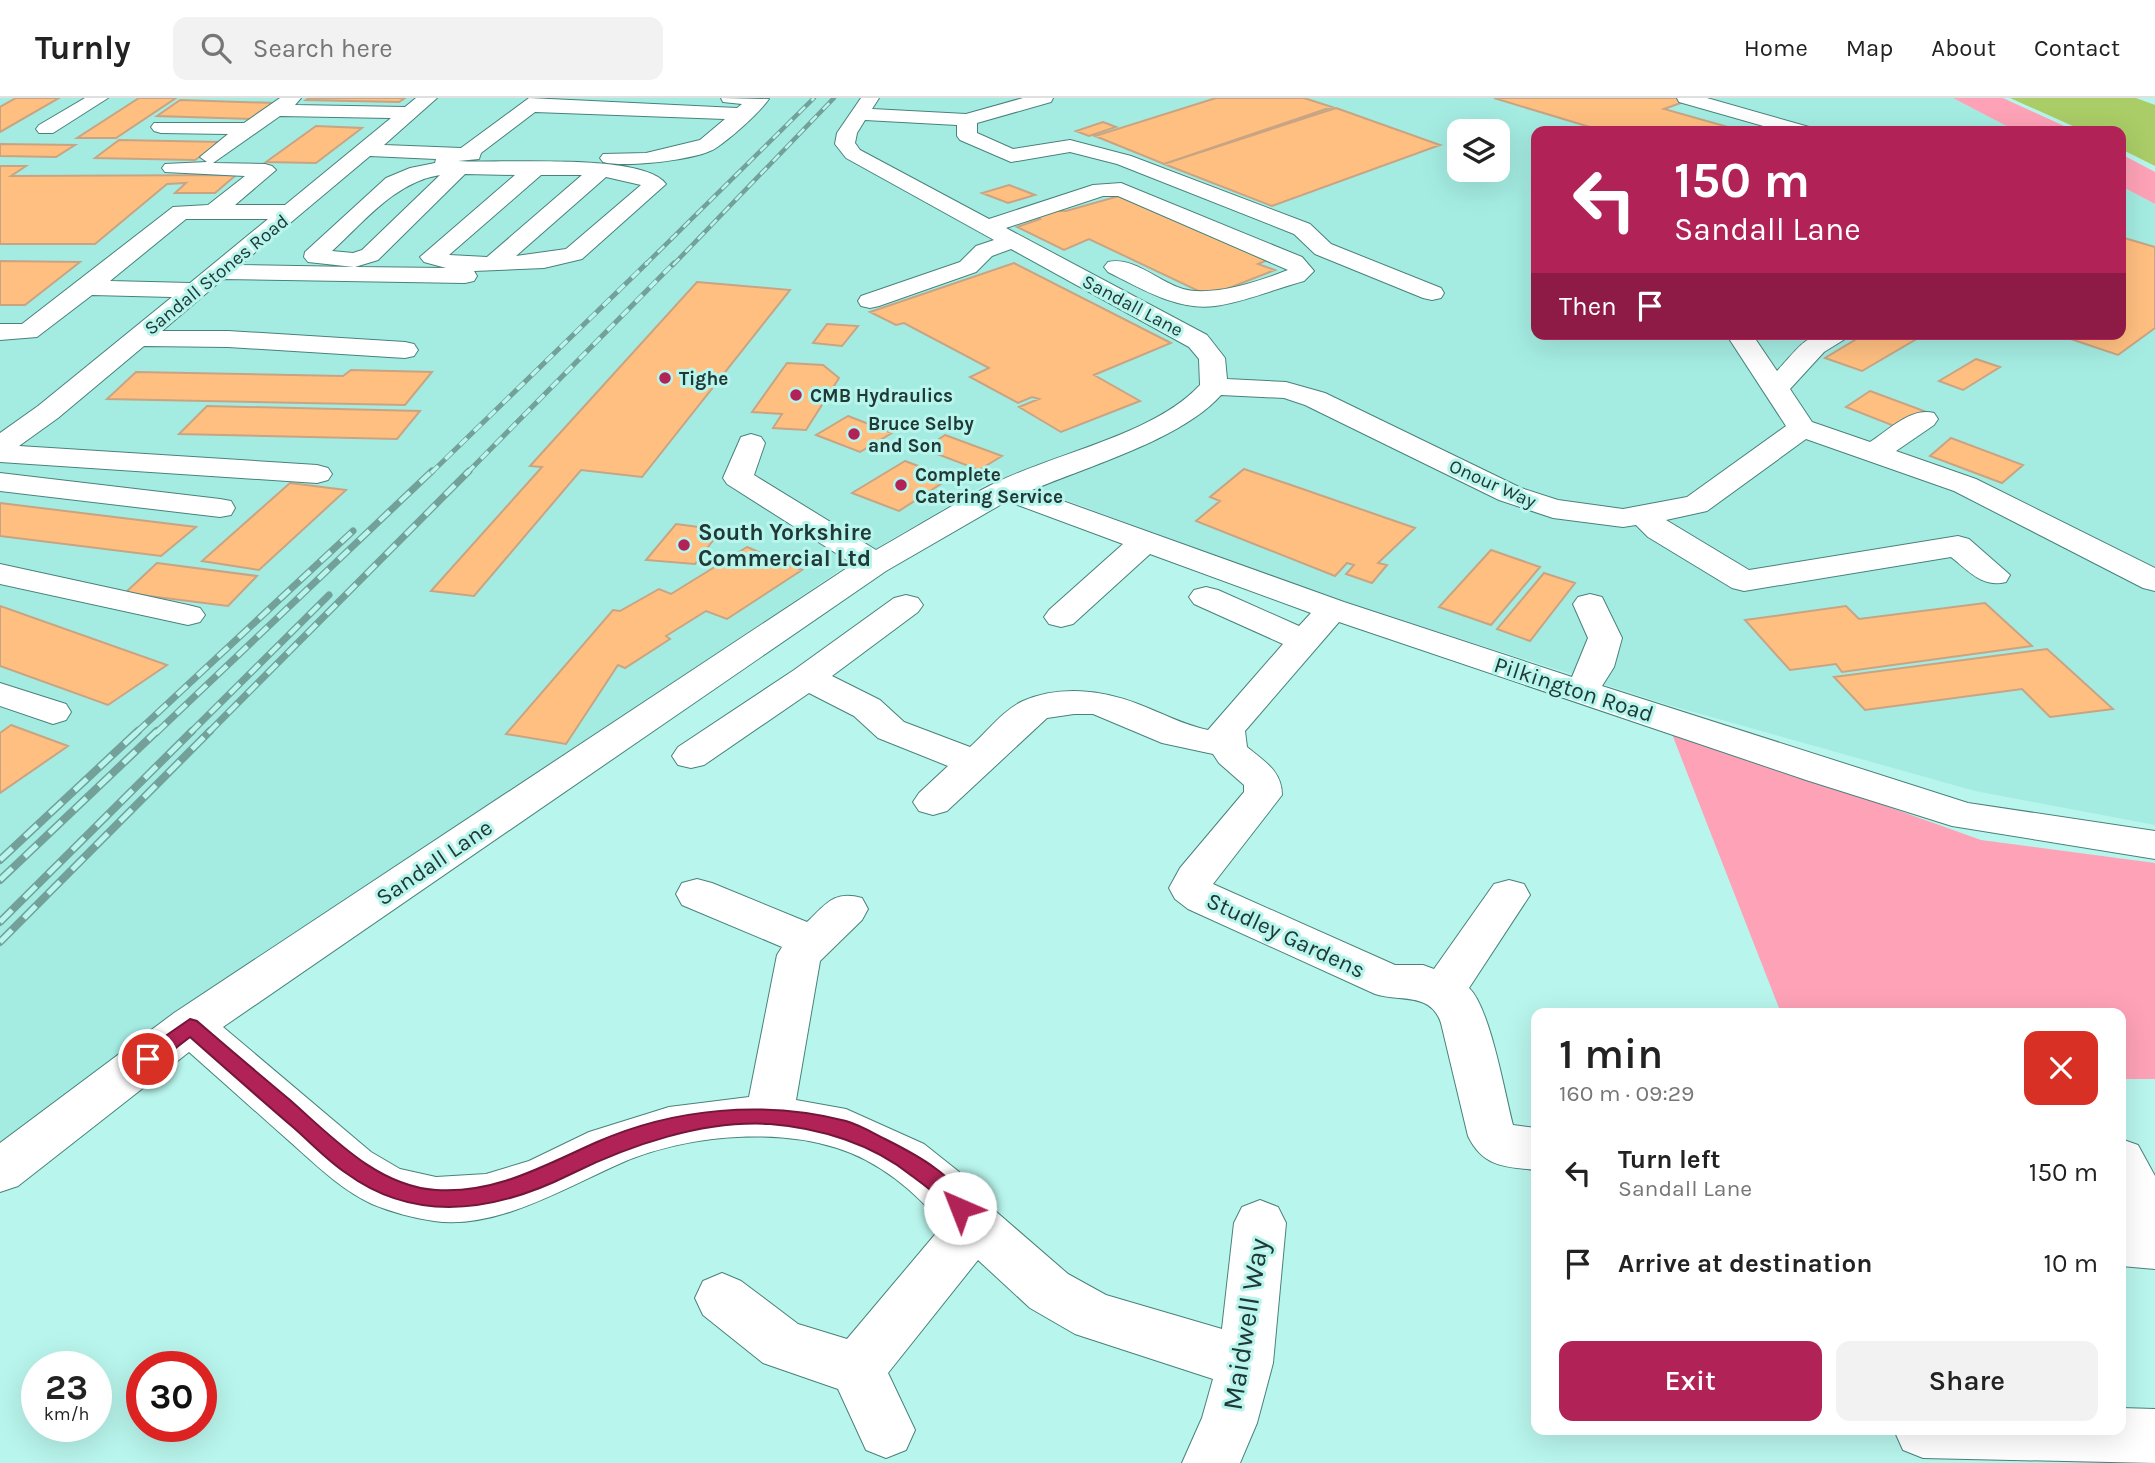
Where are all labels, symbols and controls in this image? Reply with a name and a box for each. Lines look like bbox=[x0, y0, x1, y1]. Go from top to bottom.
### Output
search box bbox=[173, 17, 663, 80]
text: Turnly bbox=[35, 29, 131, 67]
icon: search bbox=[197, 29, 235, 67]
text: Search here bbox=[253, 33, 393, 64]
text: Home bbox=[1744, 34, 1808, 62]
text: Map bbox=[1846, 34, 1893, 62]
text: About bbox=[1931, 34, 1996, 62]
text: Contact bbox=[2034, 34, 2120, 62]
map controls bbox=[1447, 119, 1510, 182]
button: layers bbox=[1447, 119, 1510, 182]
text: 150 m bbox=[1674, 152, 1810, 209]
icon: left bbox=[1559, 154, 1650, 245]
street label: Sandall Stones Road bbox=[140, 210, 293, 340]
text: Sandall Lane bbox=[1674, 211, 1861, 248]
street label: Sandall Lane bbox=[1078, 270, 1187, 342]
icon: arrive bbox=[1631, 287, 1669, 325]
text: Then bbox=[1559, 291, 1617, 322]
place label: Tighe bbox=[679, 368, 728, 390]
marker: Tighe bbox=[657, 370, 673, 386]
place label: CMB Hydraulics bbox=[810, 385, 953, 407]
marker: CMB Hydraulics bbox=[788, 387, 804, 403]
place label: Bruce Selby and Son bbox=[868, 413, 974, 457]
marker: Bruce Selby and Son bbox=[846, 426, 862, 442]
street label: Onour Way bbox=[1446, 455, 1540, 513]
place label: Complete Catering Service bbox=[915, 464, 1063, 508]
marker: Complete Catering Service bbox=[893, 477, 909, 493]
place label: South Yorkshire Commercial Ltd bbox=[698, 519, 872, 572]
marker: South Yorkshire Commercial Ltd bbox=[676, 537, 692, 553]
street label: Pilkington Road bbox=[1491, 651, 1657, 728]
street label: Sandall Lane bbox=[371, 814, 497, 911]
street label: Studley Gardens bbox=[1202, 887, 1369, 984]
pin bbox=[118, 1029, 178, 1089]
text: 1 min bbox=[1559, 1029, 1663, 1079]
button: close bbox=[2024, 1031, 2098, 1105]
icon: arrive bbox=[129, 1040, 167, 1078]
text: 160 m · 09:29 bbox=[1559, 1080, 1694, 1107]
text: Turn left bbox=[1618, 1144, 1720, 1175]
icon: left bbox=[1559, 1154, 1597, 1192]
text: 150 m bbox=[2029, 1157, 2098, 1188]
position arrow bbox=[923, 1171, 997, 1245]
text: Sandall Lane bbox=[1618, 1175, 1752, 1202]
street label: Maidwell Way bbox=[1216, 1236, 1275, 1412]
icon: arrive bbox=[1559, 1245, 1597, 1283]
text: Arrive at destination bbox=[1618, 1248, 1872, 1279]
text: 10 m bbox=[2043, 1248, 2098, 1279]
button: Exit bbox=[1559, 1341, 1822, 1421]
button: Share bbox=[1836, 1341, 2098, 1421]
speed limit sign: 30 bbox=[126, 1351, 217, 1442]
text: 23 bbox=[45, 1367, 88, 1408]
text: km/h bbox=[44, 1403, 89, 1425]

